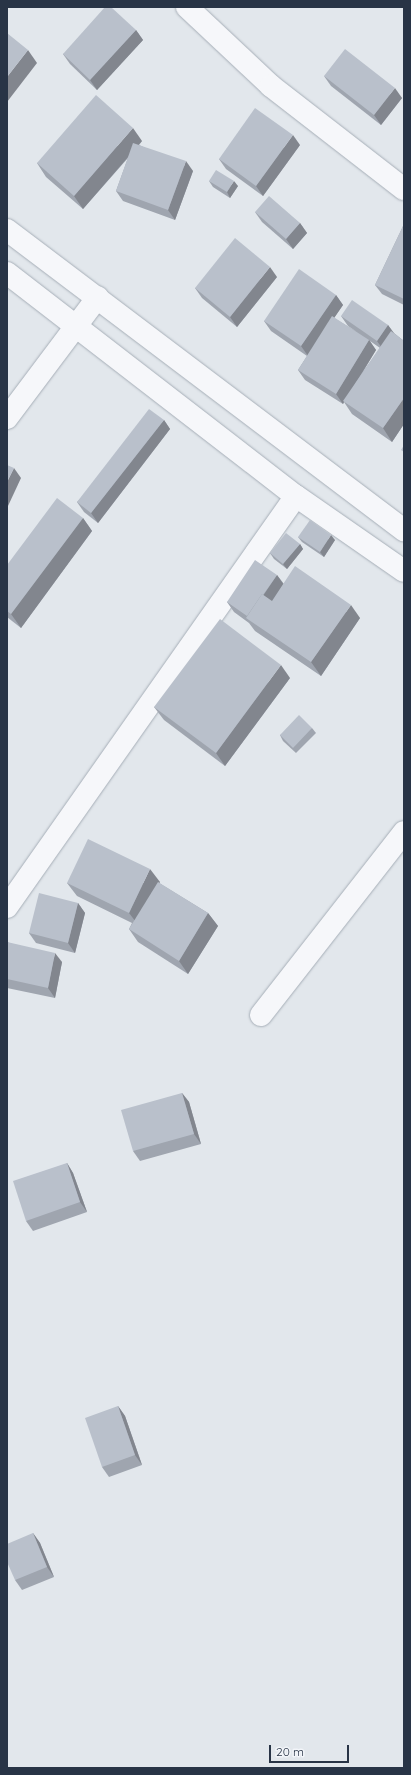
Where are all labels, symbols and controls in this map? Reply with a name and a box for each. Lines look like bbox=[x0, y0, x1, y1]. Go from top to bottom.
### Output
scale bar bbox=[271, 1737, 351, 1763]
text: 20 m bbox=[276, 1744, 304, 1759]

